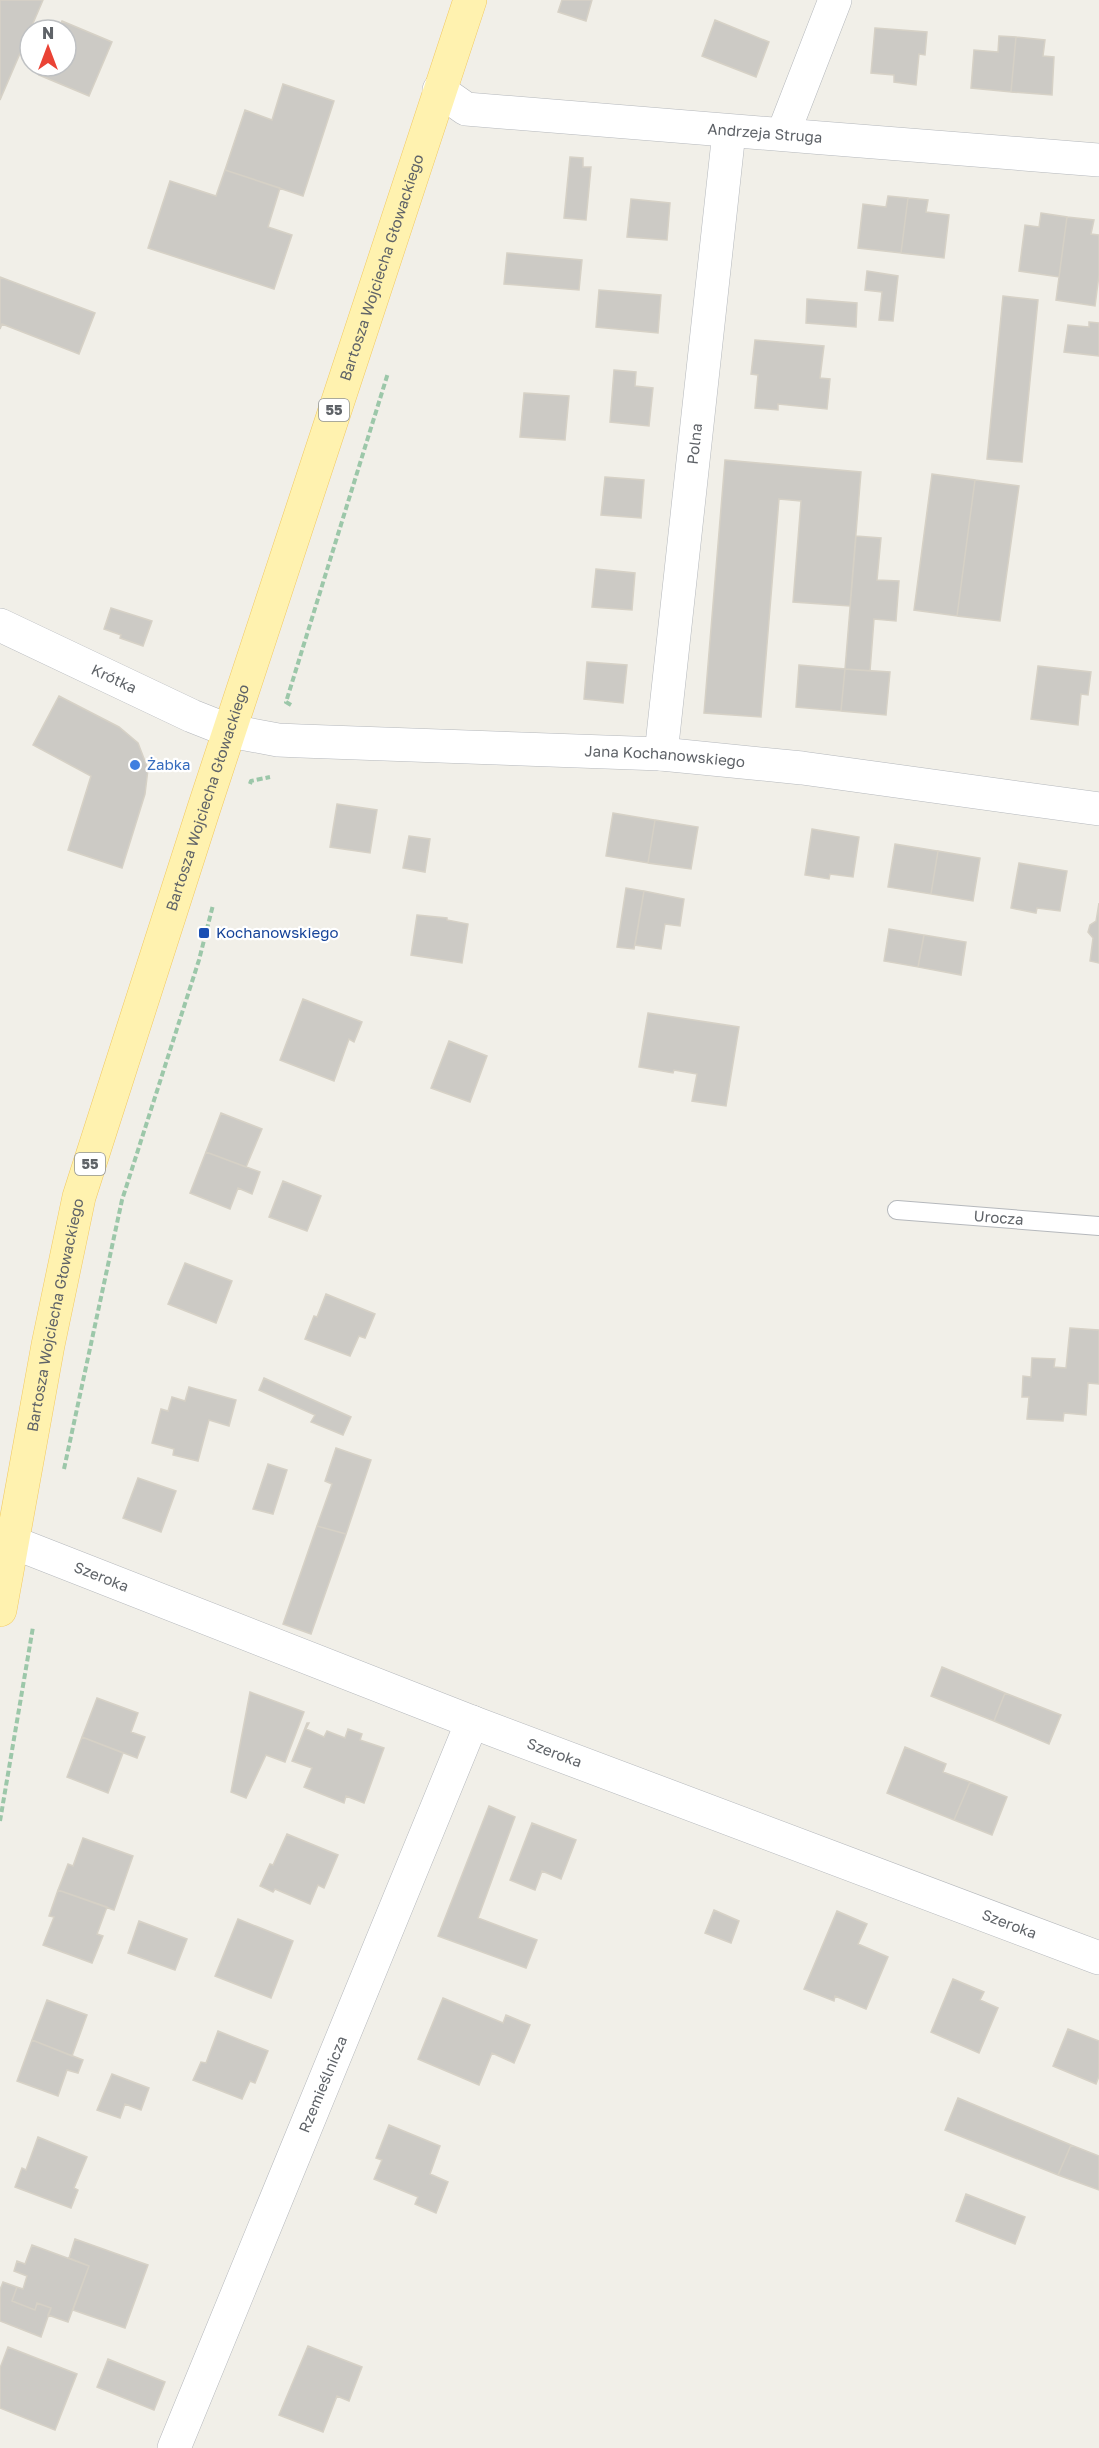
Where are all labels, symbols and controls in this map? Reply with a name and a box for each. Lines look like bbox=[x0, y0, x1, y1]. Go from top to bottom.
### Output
north arrow bbox=[18, 18, 78, 78]
text: N bbox=[42, 23, 54, 43]
street label: Andrzeja Struga bbox=[707, 119, 823, 146]
street label: Bartosza Wojciecha Głowackiego bbox=[335, 152, 427, 383]
road number: 55 bbox=[319, 399, 349, 421]
street label: Polna bbox=[683, 422, 705, 465]
street label: Krótka bbox=[89, 660, 140, 696]
street label: Bartosza Wojciecha Głowackiego bbox=[161, 682, 252, 913]
street label: Jana Kochanowskiego bbox=[584, 741, 746, 770]
place label: Żabka bbox=[147, 755, 191, 773]
marker: Żabka bbox=[128, 758, 142, 772]
place label: Kochanowskiego bbox=[216, 923, 339, 941]
marker: Kochanowskiego bbox=[197, 926, 211, 940]
road number: 55 bbox=[75, 1153, 105, 1175]
street label: Bartosza Wojciecha Głowackiego bbox=[22, 1197, 86, 1433]
street label: Urocza bbox=[973, 1206, 1024, 1228]
street label: Szeroka bbox=[72, 1557, 132, 1595]
street label: Szeroka bbox=[525, 1734, 585, 1771]
street label: Szeroka bbox=[980, 1905, 1040, 1942]
street label: Rzemieślnicza bbox=[294, 2033, 350, 2135]

